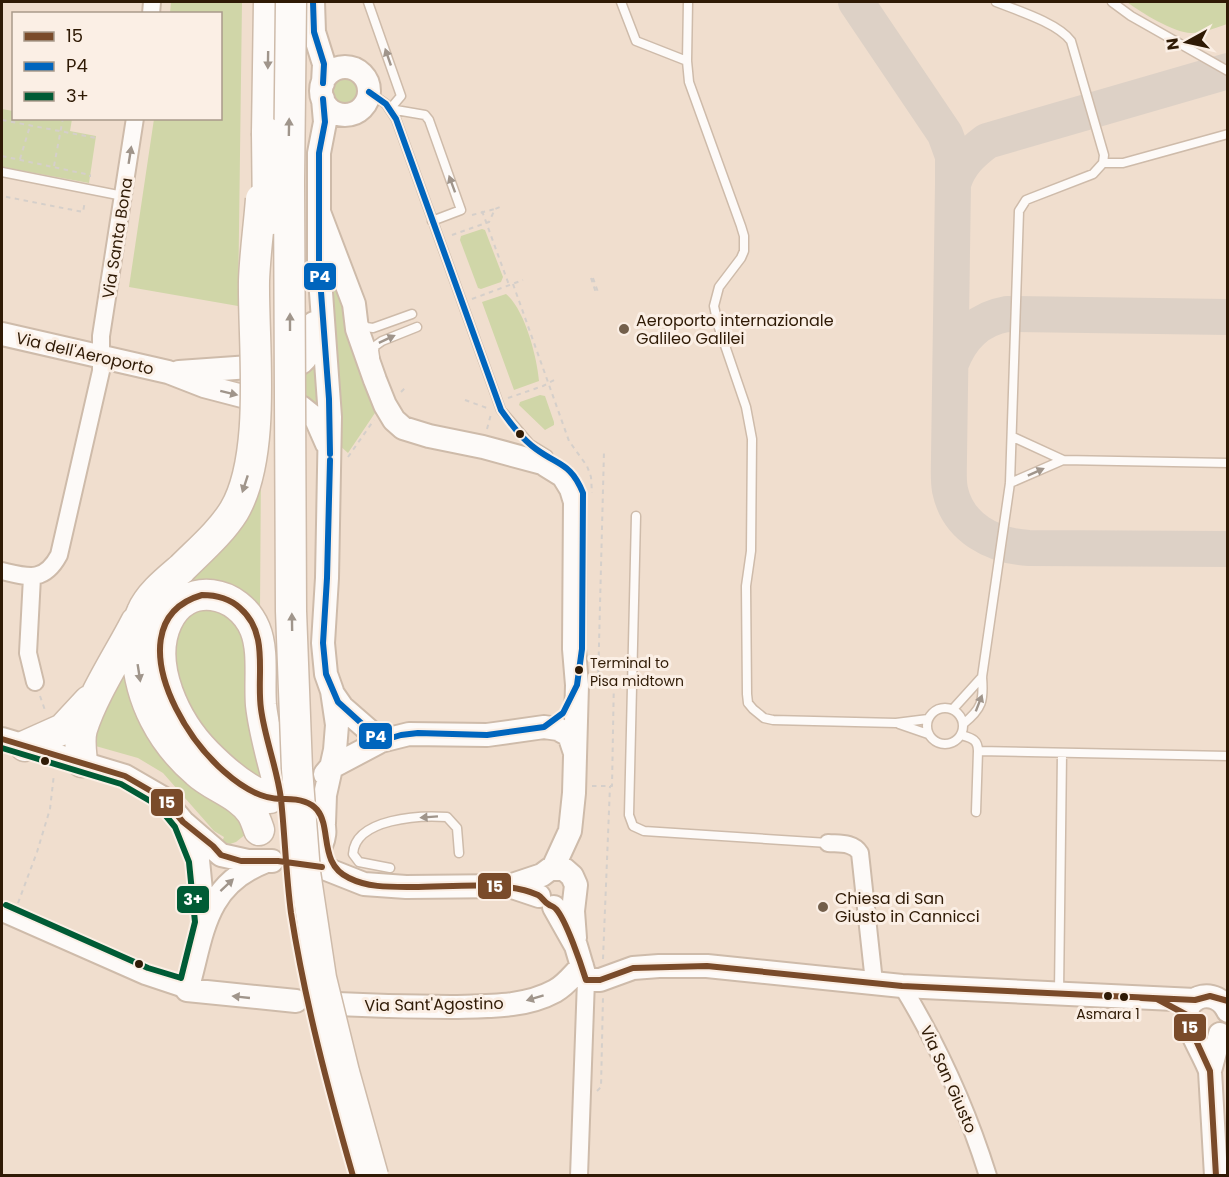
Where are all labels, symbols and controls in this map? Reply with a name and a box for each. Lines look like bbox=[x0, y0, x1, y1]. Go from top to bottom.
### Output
legend bbox=[12, 12, 222, 120]
north arrow bbox=[1157, 12, 1217, 72]
text: 15 bbox=[66, 23, 83, 48]
text: N bbox=[1160, 36, 1185, 52]
one-way arrow bbox=[382, 48, 392, 66]
one-way arrow bbox=[263, 50, 273, 69]
text: P4 bbox=[66, 53, 88, 78]
text: 3+ bbox=[66, 83, 89, 108]
one-way arrow bbox=[284, 117, 294, 136]
one-way arrow bbox=[125, 145, 134, 164]
one-way arrow bbox=[446, 175, 456, 193]
street label: Via Santa Bona bbox=[97, 176, 138, 300]
line badge: P4 bbox=[303, 262, 337, 291]
text: P4 bbox=[310, 265, 331, 288]
place label: Aeroporto internazionale Galileo Galilei bbox=[636, 309, 834, 350]
one-way arrow bbox=[285, 312, 295, 331]
marker: Aeroporto internazionale Galileo Galilei bbox=[617, 322, 631, 336]
street label: Via dell'Aeroporto bbox=[14, 326, 156, 381]
one-way arrow bbox=[379, 335, 396, 344]
one-way arrow bbox=[219, 388, 238, 398]
unlabelled marker bbox=[514, 428, 526, 440]
one-way arrow bbox=[1028, 467, 1045, 476]
one-way arrow bbox=[240, 475, 249, 493]
one-way arrow bbox=[287, 612, 296, 631]
place label: Terminal to Pisa midtown bbox=[590, 653, 684, 691]
one-way arrow bbox=[135, 664, 144, 683]
marker: Terminal to Pisa midtown bbox=[573, 664, 585, 676]
one-way arrow bbox=[975, 694, 985, 712]
line badge: P4 bbox=[358, 722, 393, 750]
text: P4 bbox=[366, 725, 387, 748]
unlabelled marker bbox=[39, 755, 51, 767]
line badge: 15 bbox=[150, 788, 184, 817]
text: 15 bbox=[159, 791, 175, 814]
one-way arrow bbox=[420, 813, 439, 822]
line badge: 15 bbox=[477, 872, 512, 900]
text: 15 bbox=[487, 875, 503, 898]
one-way arrow bbox=[220, 878, 235, 892]
line badge: 3+ bbox=[176, 885, 210, 914]
place label: Chiesa di San Giusto in Cannicci bbox=[835, 887, 980, 928]
text: 3+ bbox=[183, 888, 203, 911]
marker: Chiesa di San Giusto in Cannicci bbox=[816, 900, 830, 914]
unlabelled marker bbox=[133, 958, 145, 970]
marker: Asmara 1 bbox=[1102, 990, 1114, 1002]
unlabelled marker bbox=[1118, 991, 1130, 1003]
one-way arrow bbox=[231, 992, 250, 1002]
street label: Via Sant'Agostino bbox=[364, 992, 504, 1017]
one-way arrow bbox=[526, 994, 544, 1003]
place label: Asmara 1 bbox=[1076, 1004, 1140, 1024]
line badge: 15 bbox=[1173, 1013, 1207, 1042]
text: 15 bbox=[1182, 1016, 1198, 1039]
street label: Via San Giusto bbox=[915, 1022, 983, 1137]

